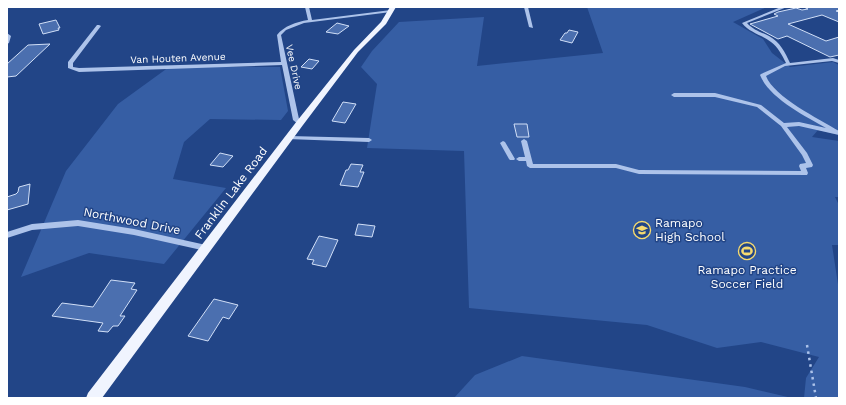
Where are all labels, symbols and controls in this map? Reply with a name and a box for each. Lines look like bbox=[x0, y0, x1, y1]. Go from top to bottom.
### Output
street label: Vee Drive bbox=[284, 43, 304, 91]
street label: Van Houten Avenue bbox=[130, 51, 226, 65]
street label: Franklin Lake Road bbox=[192, 144, 270, 242]
street label: Northwood Drive bbox=[82, 205, 182, 237]
place label: Ramapo High School bbox=[655, 216, 725, 244]
school or university icon: Ramapo High School bbox=[632, 220, 652, 240]
sports icon: Ramapo Practice Soccer Field bbox=[737, 241, 757, 261]
place label: Ramapo Practice Soccer Field bbox=[697, 263, 797, 291]

